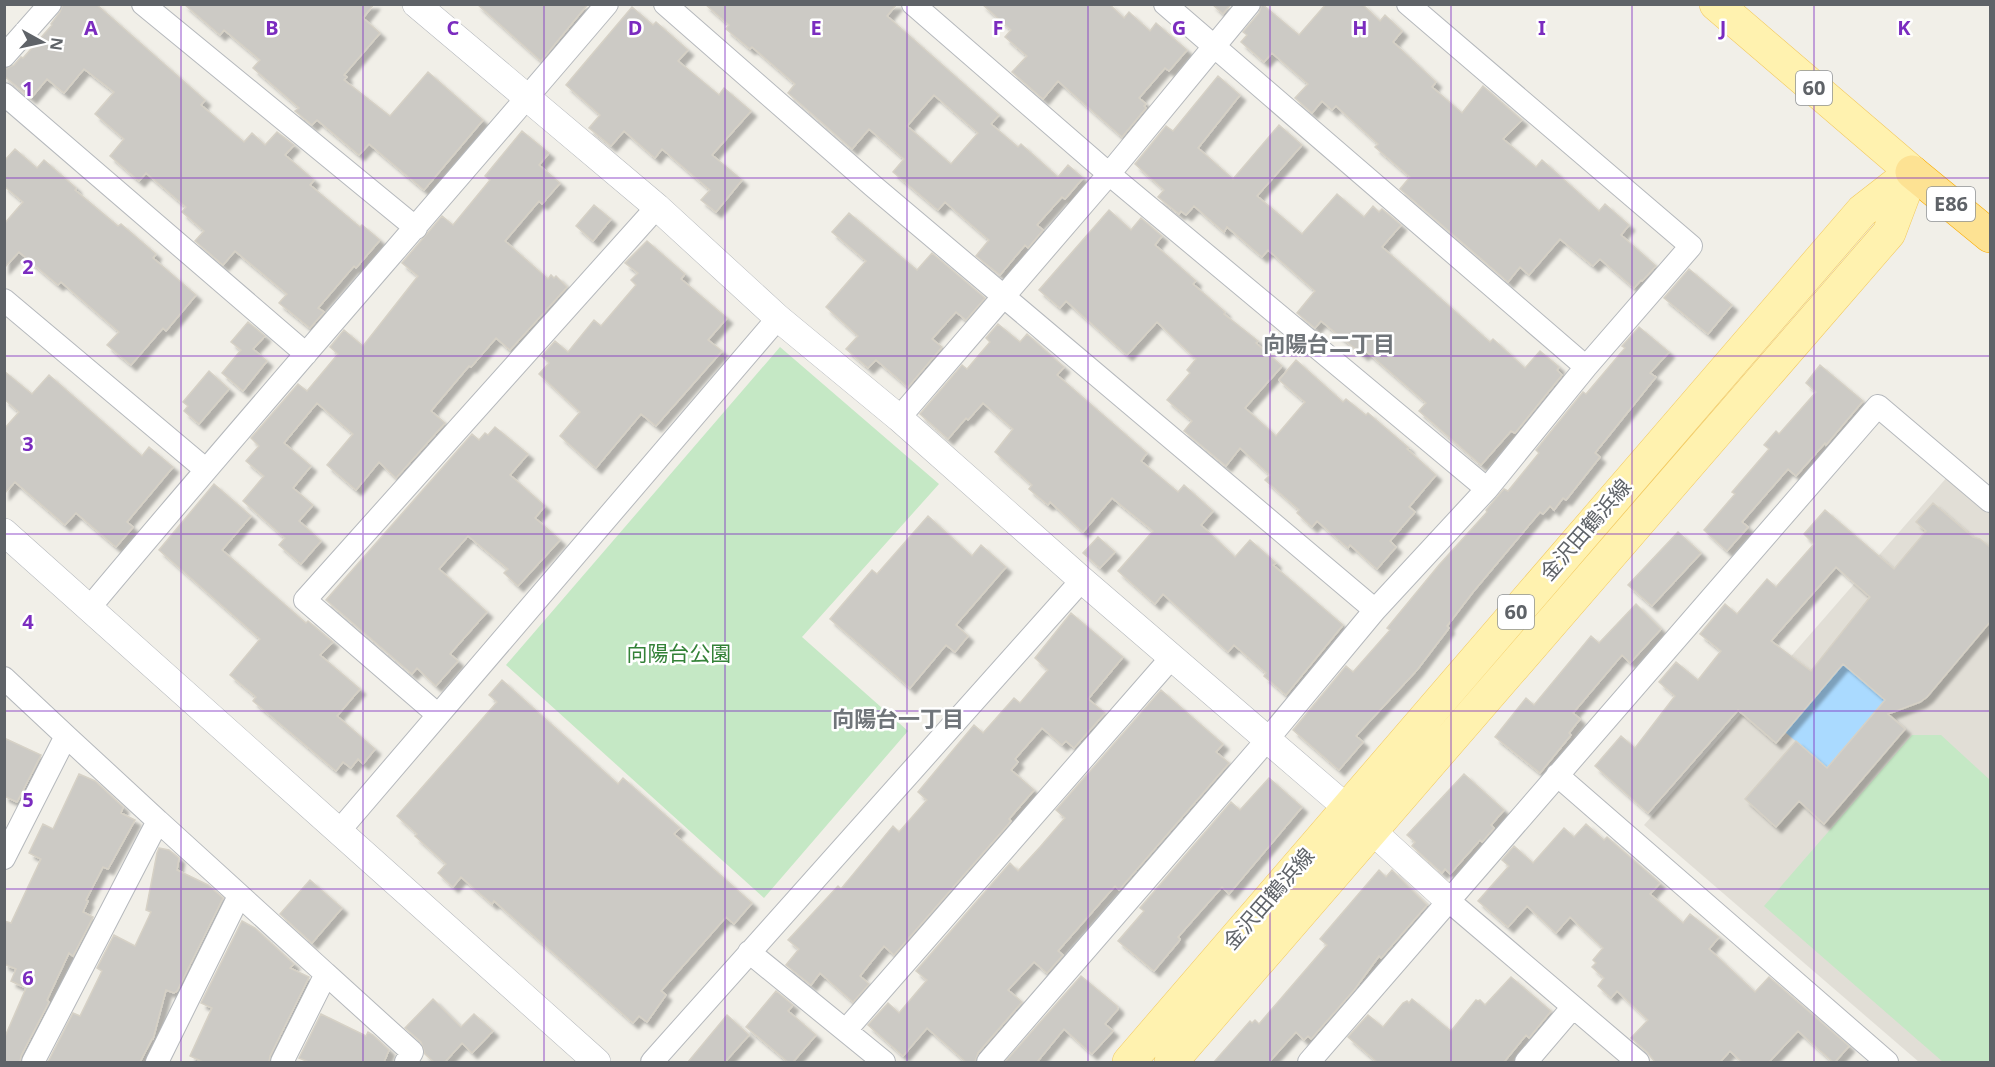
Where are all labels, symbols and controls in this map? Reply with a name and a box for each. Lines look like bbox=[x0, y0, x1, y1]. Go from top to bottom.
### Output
north arrow bbox=[12, 12, 72, 72]
text: A bbox=[84, 14, 98, 41]
text: B bbox=[265, 14, 279, 41]
text: C bbox=[447, 14, 460, 41]
text: D bbox=[628, 14, 642, 41]
text: E bbox=[810, 14, 822, 41]
text: F bbox=[993, 14, 1003, 41]
text: G bbox=[1172, 14, 1186, 41]
text: H bbox=[1352, 14, 1368, 41]
text: I bbox=[1538, 14, 1546, 41]
text: J bbox=[1718, 14, 1726, 41]
text: K bbox=[1897, 14, 1911, 41]
text: N bbox=[45, 36, 69, 52]
road number: 60 bbox=[1796, 71, 1832, 105]
text: 1 bbox=[22, 75, 34, 102]
road number: E86 bbox=[1927, 187, 1975, 221]
text: 2 bbox=[22, 253, 34, 280]
district label: 向陽台二丁目 bbox=[1263, 328, 1395, 358]
text: 3 bbox=[22, 430, 34, 457]
street label: 金沢田鶴浜線 bbox=[1533, 473, 1637, 586]
road number: 60 bbox=[1498, 595, 1534, 629]
text: 4 bbox=[22, 608, 34, 635]
park label: 向陽台公園 bbox=[627, 639, 732, 667]
district label: 向陽台一丁目 bbox=[832, 703, 964, 733]
text: 5 bbox=[22, 786, 34, 813]
street label: 金沢田鶴浜線 bbox=[1216, 842, 1320, 955]
text: 6 bbox=[22, 964, 34, 991]

